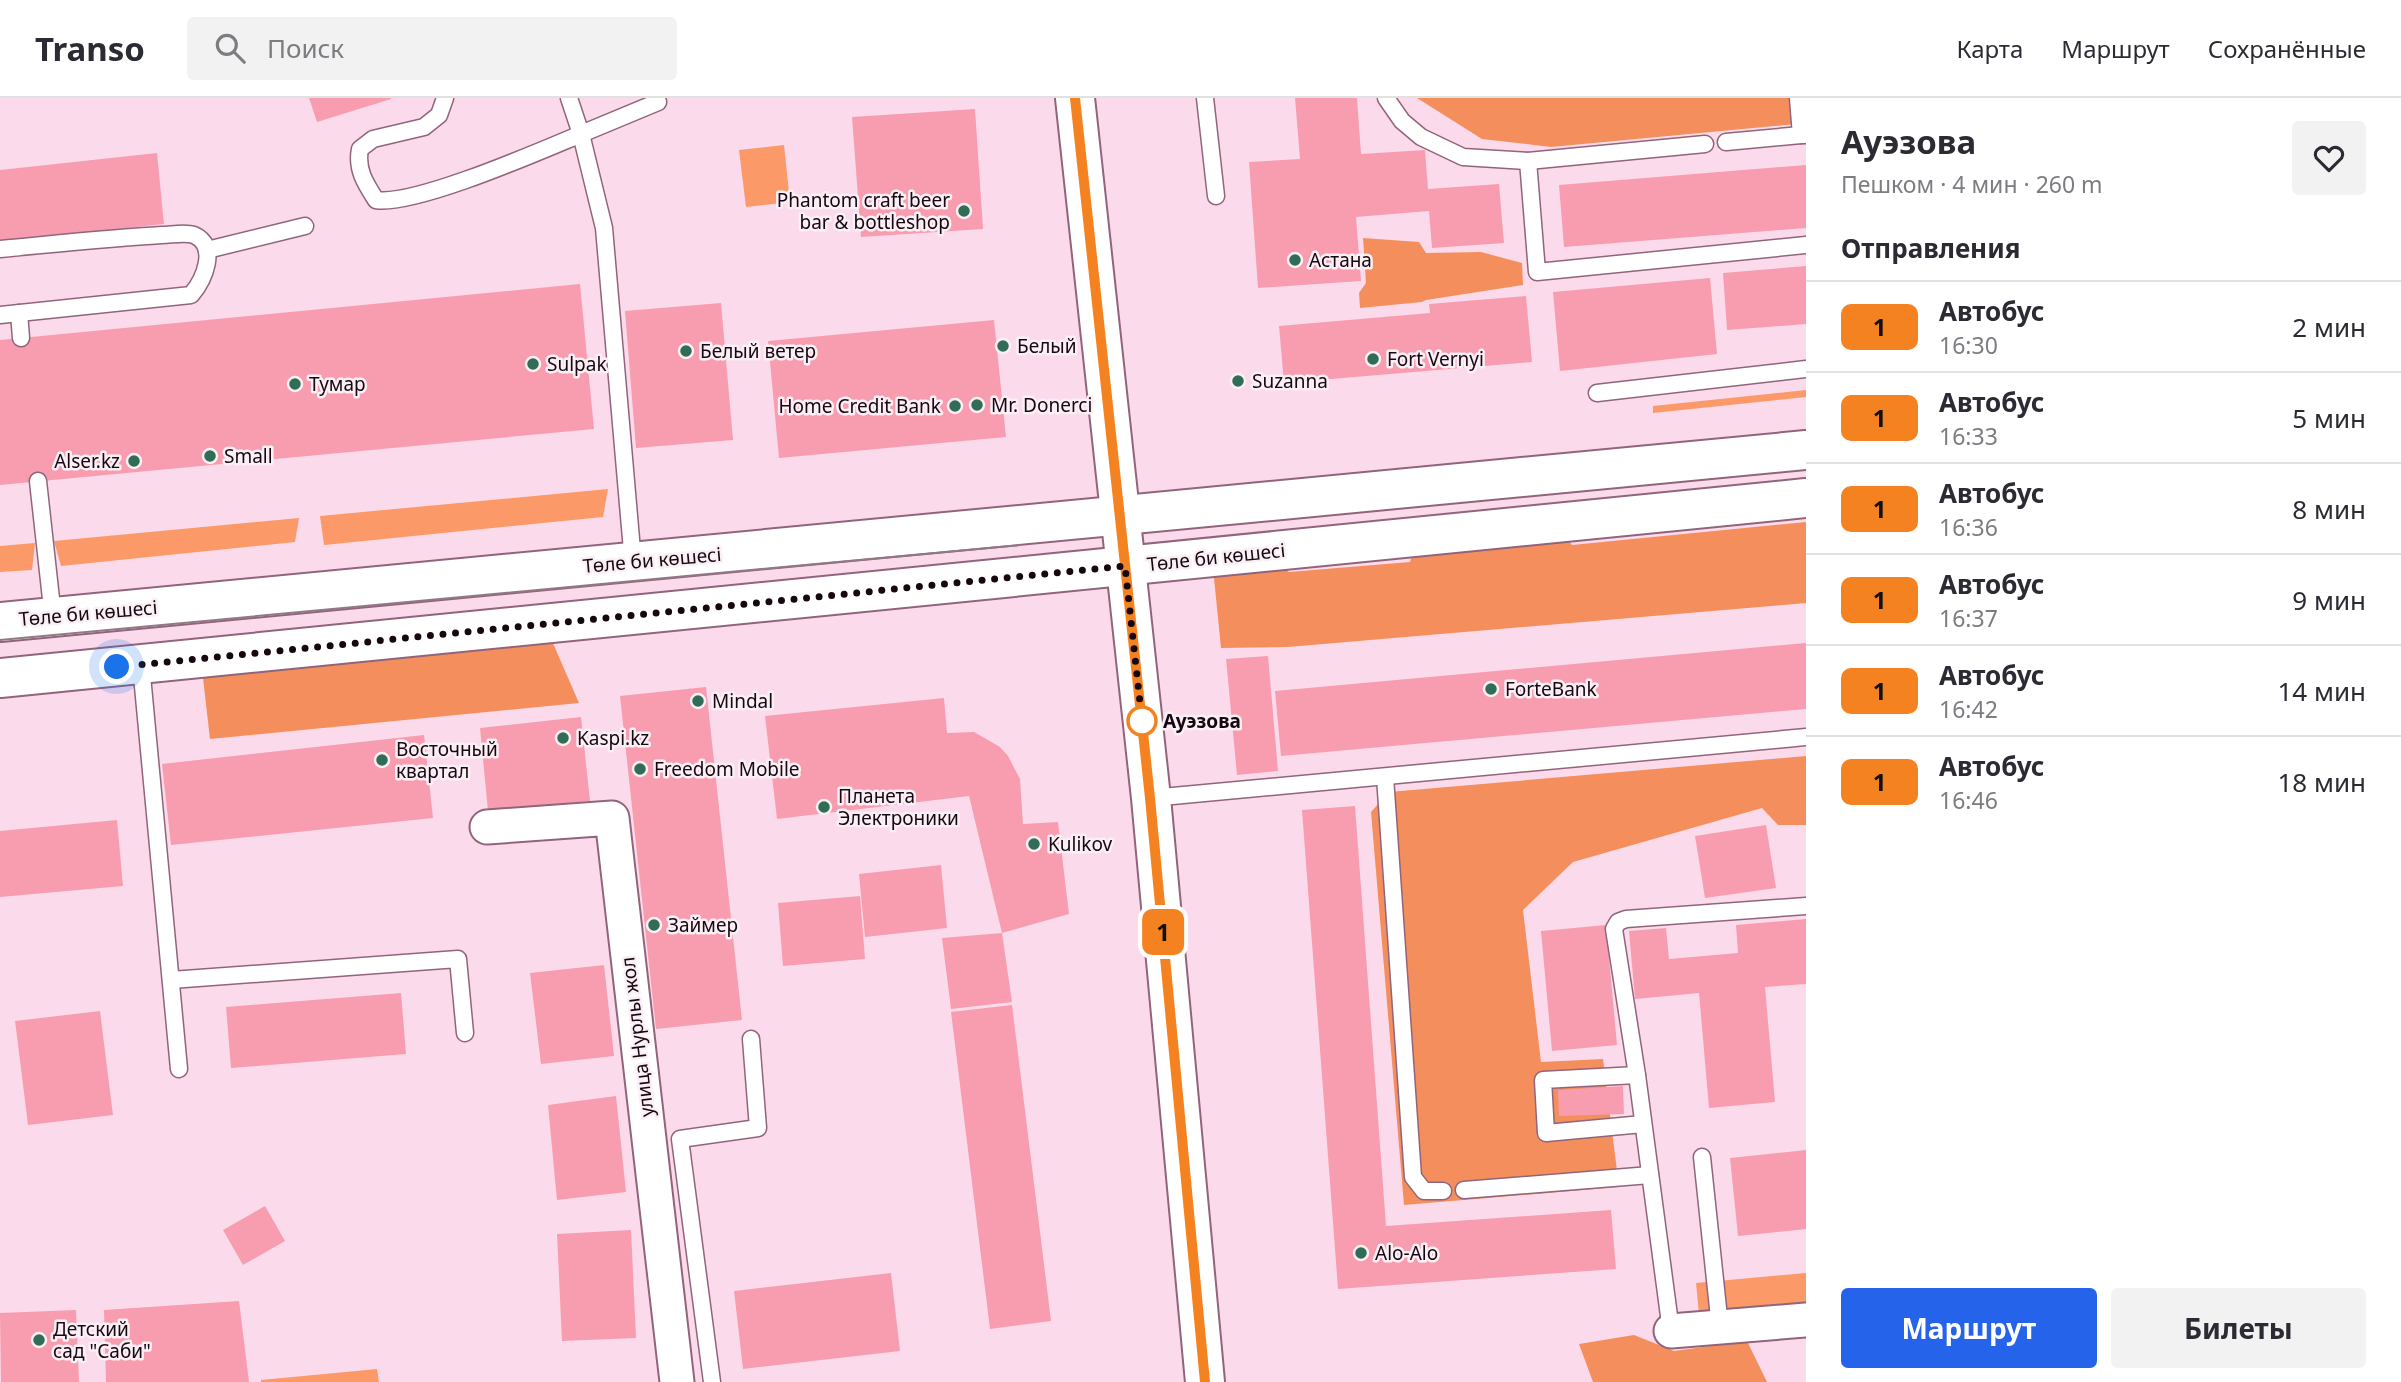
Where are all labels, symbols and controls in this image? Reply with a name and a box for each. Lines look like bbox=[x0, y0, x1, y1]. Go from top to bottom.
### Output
search box bbox=[187, 17, 677, 80]
text: Transo bbox=[35, 26, 145, 71]
icon: search bbox=[211, 29, 249, 67]
text: Поиск bbox=[267, 30, 344, 66]
text: Карта bbox=[1956, 32, 2023, 65]
text: Маршрут bbox=[2061, 32, 2170, 65]
text: Сохранённые bbox=[2208, 32, 2366, 65]
text: Ауэзова bbox=[1841, 119, 1976, 164]
button: heart bbox=[2292, 121, 2366, 195]
text: Пешком · 4 мин · 260 m bbox=[1841, 168, 2103, 200]
place label: Phantom craft beer bar & bottleshop bbox=[777, 187, 950, 235]
marker: Phantom craft beer bar & bottleshop bbox=[956, 203, 972, 219]
text: Отправления bbox=[1841, 230, 2020, 266]
place label: Астана bbox=[1309, 247, 1372, 273]
marker: Астана bbox=[1287, 252, 1303, 268]
text: Автобус bbox=[1939, 293, 2044, 329]
text: 2 мин bbox=[2292, 309, 2366, 345]
text: 1 bbox=[1873, 310, 1886, 343]
text: 16:30 bbox=[1939, 329, 1998, 361]
place label: Белый bbox=[1017, 333, 1077, 359]
place label: Белый ветер bbox=[700, 338, 816, 364]
marker: Белый bbox=[995, 338, 1011, 354]
marker: Белый ветер bbox=[678, 343, 694, 359]
place label: Fort Vernyi bbox=[1387, 346, 1484, 372]
place label: Sulpak bbox=[547, 351, 607, 377]
marker: Fort Vernyi bbox=[1365, 351, 1381, 367]
marker: Sulpak bbox=[525, 356, 541, 372]
place label: Suzanna bbox=[1252, 368, 1328, 394]
place label: Тумар bbox=[309, 371, 366, 397]
marker: Suzanna bbox=[1230, 373, 1246, 389]
marker: Тумар bbox=[287, 376, 303, 392]
text: Автобус bbox=[1939, 384, 2044, 420]
place label: Mr. Donerci bbox=[991, 392, 1092, 418]
place label: Home Credit Bank bbox=[779, 393, 941, 419]
marker: Mr. Donerci bbox=[969, 397, 985, 413]
marker: Home Credit Bank bbox=[947, 398, 963, 414]
text: 5 мин bbox=[2292, 400, 2366, 436]
text: 1 bbox=[1873, 401, 1886, 434]
text: 16:33 bbox=[1939, 420, 1998, 452]
place label: Small bbox=[224, 443, 273, 469]
place label: Alser.kz bbox=[54, 448, 120, 474]
marker: Small bbox=[202, 448, 218, 464]
marker: Alser.kz bbox=[126, 453, 142, 469]
text: Автобус bbox=[1939, 475, 2044, 511]
text: 8 мин bbox=[2292, 491, 2366, 527]
text: 1 bbox=[1873, 492, 1886, 525]
text: 16:36 bbox=[1939, 511, 1998, 543]
street label: Төле би көшесі bbox=[1146, 537, 1286, 577]
street label: Төле би көшесі bbox=[582, 541, 722, 579]
text: Автобус bbox=[1939, 566, 2044, 602]
text: 9 мин bbox=[2292, 582, 2366, 618]
text: 1 bbox=[1873, 583, 1886, 616]
street label: Төле би көшесі bbox=[18, 594, 158, 632]
text: 16:37 bbox=[1939, 602, 1998, 634]
your location bbox=[99, 649, 134, 684]
text: Автобус bbox=[1939, 657, 2044, 693]
text: 14 мин bbox=[2277, 673, 2366, 709]
text: 1 bbox=[1873, 674, 1886, 707]
place label: ForteBank bbox=[1505, 676, 1597, 702]
marker: ForteBank bbox=[1483, 681, 1499, 697]
place label: Mindal bbox=[712, 688, 773, 714]
marker: Mindal bbox=[690, 693, 706, 709]
text: 16:42 bbox=[1939, 693, 1998, 725]
marker: Ауэзова bbox=[1127, 706, 1157, 736]
place label: Ауэзова bbox=[1163, 708, 1241, 734]
place label: Kaspi.kz bbox=[577, 725, 649, 751]
marker: Kaspi.kz bbox=[555, 730, 571, 746]
place label: Восточный квартал bbox=[396, 736, 498, 784]
text: Автобус bbox=[1939, 748, 2044, 784]
marker: Восточный квартал bbox=[374, 752, 390, 768]
place label: Freedom Mobile bbox=[654, 756, 800, 782]
marker: Freedom Mobile bbox=[632, 761, 648, 777]
text: 18 мин bbox=[2277, 764, 2366, 800]
text: 1 bbox=[1873, 765, 1886, 798]
place label: Планета Электроники bbox=[838, 783, 959, 831]
text: 16:46 bbox=[1939, 784, 1998, 816]
marker: Планета Электроники bbox=[816, 799, 832, 815]
place label: Kulikov bbox=[1048, 831, 1113, 857]
marker: Kulikov bbox=[1026, 836, 1042, 852]
line badge: 1 bbox=[1140, 909, 1186, 955]
place label: Займер bbox=[668, 912, 738, 938]
text: 1 bbox=[1156, 915, 1170, 948]
marker: Займер bbox=[646, 917, 662, 933]
street label: улица Нурлы жол bbox=[614, 955, 660, 1119]
place label: Alo-Alo bbox=[1375, 1240, 1438, 1266]
marker: Alo-Alo bbox=[1353, 1245, 1369, 1261]
button: Маршрут bbox=[1841, 1288, 2097, 1368]
button: Билеты bbox=[2111, 1288, 2366, 1368]
place label: Детский сад "Саби" bbox=[53, 1316, 151, 1364]
marker: Детский сад "Саби" bbox=[31, 1332, 47, 1348]

